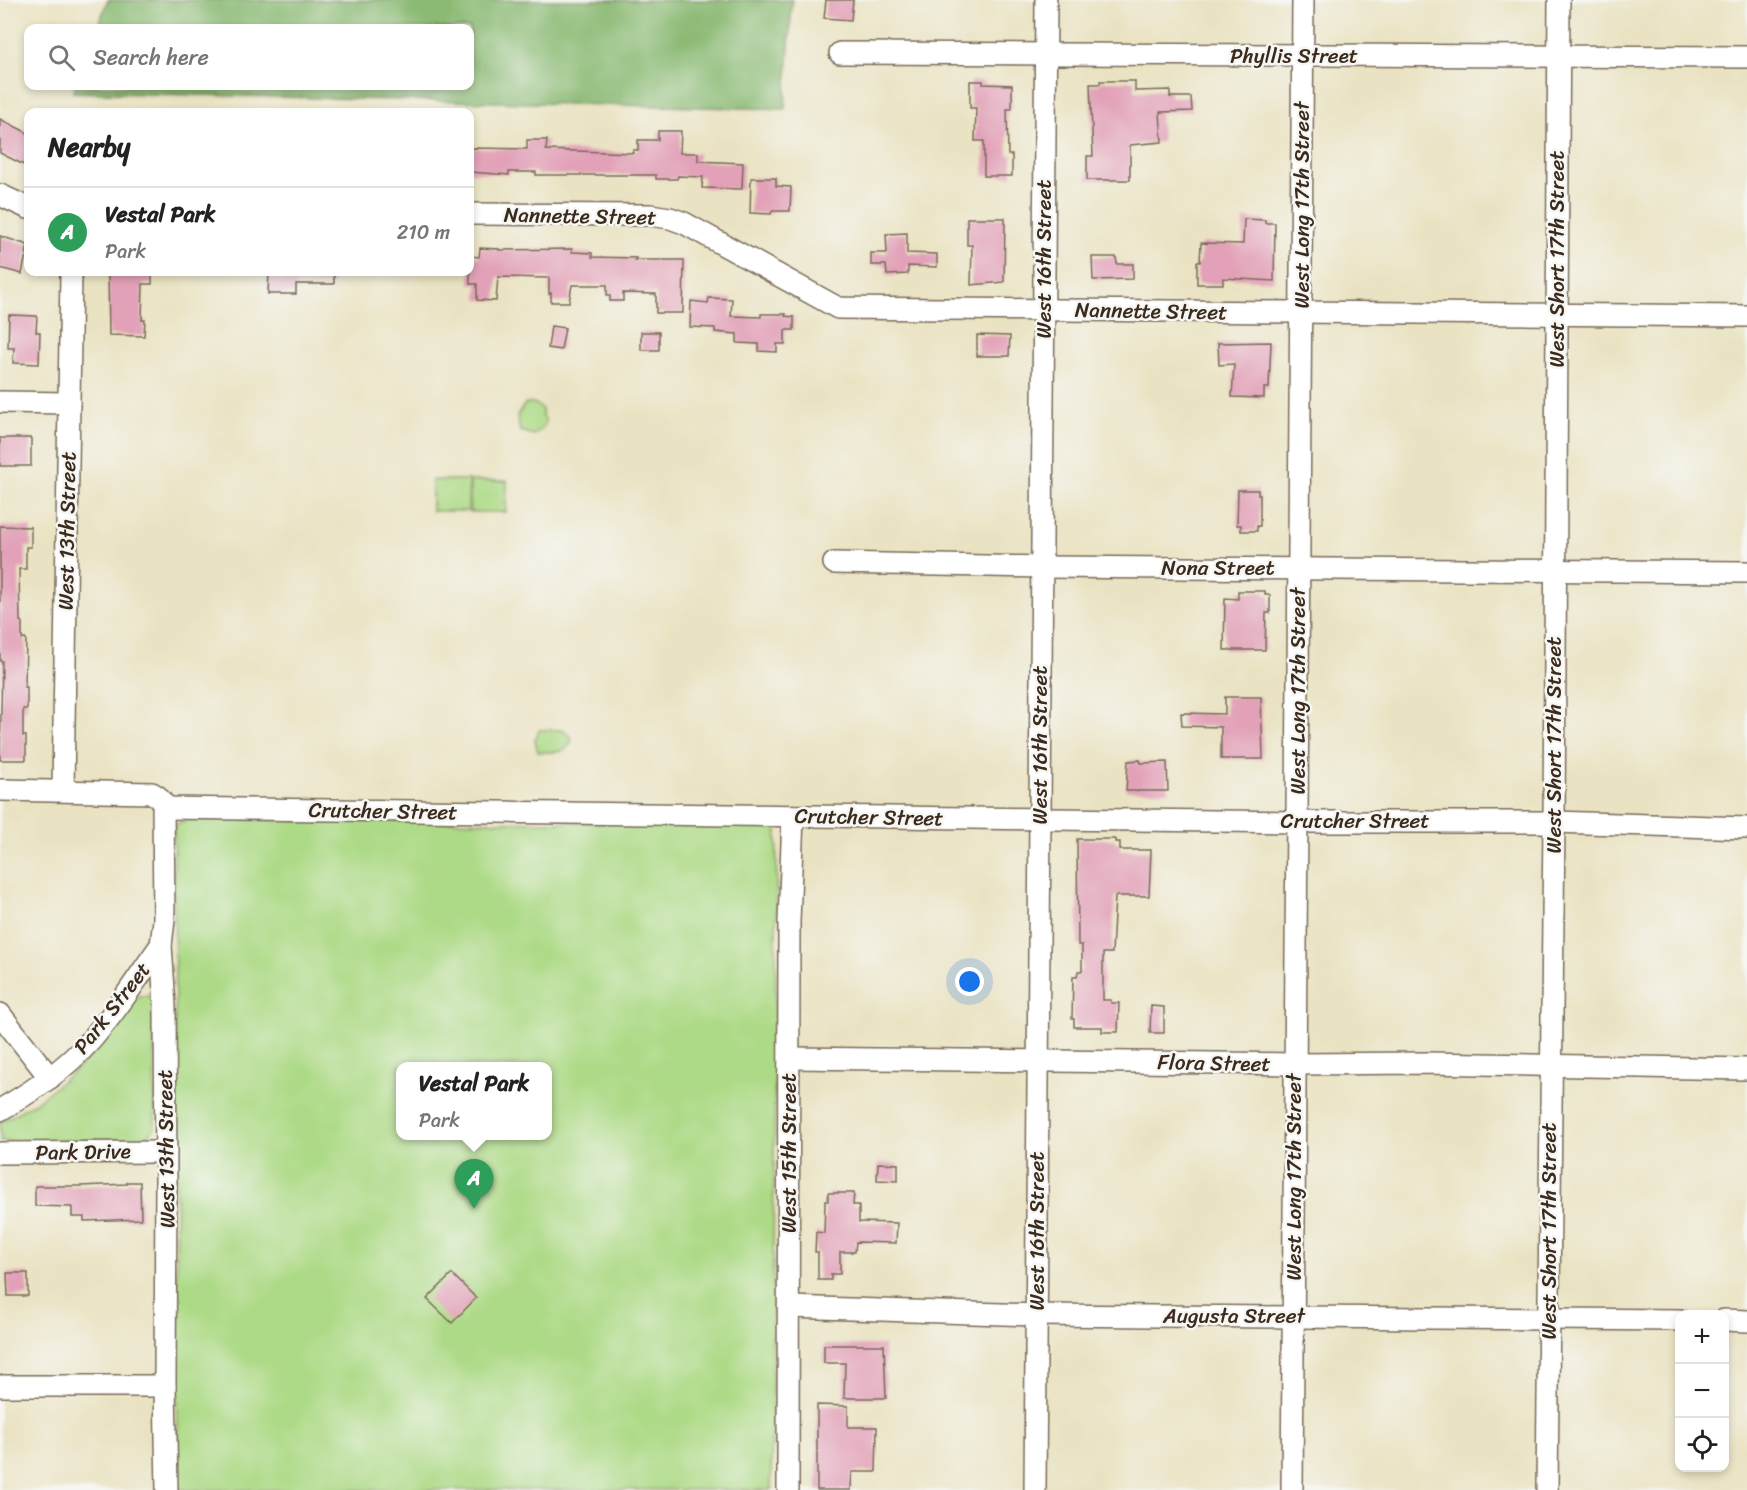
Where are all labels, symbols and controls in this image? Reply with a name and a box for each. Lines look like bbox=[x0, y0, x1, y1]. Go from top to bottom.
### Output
search box bbox=[24, 24, 474, 90]
street label: Phyllis Street bbox=[1230, 37, 1358, 75]
text: Search here bbox=[93, 38, 209, 77]
icon: search bbox=[45, 41, 78, 74]
street label: West Long 17th Street bbox=[1283, 100, 1321, 308]
text: Nearby bbox=[48, 124, 130, 170]
street label: West Short 17th Street bbox=[1538, 150, 1576, 368]
street label: West 16th Street bbox=[1025, 180, 1063, 338]
text: Vestal Park bbox=[105, 195, 216, 234]
street label: Nannette Street bbox=[503, 196, 657, 236]
text: A bbox=[61, 215, 74, 250]
text: 210 m bbox=[397, 215, 450, 250]
text: Park bbox=[105, 234, 146, 269]
street label: Nannette Street bbox=[1074, 291, 1228, 331]
street label: West 13th Street bbox=[47, 451, 87, 611]
street label: Nona Street bbox=[1161, 549, 1275, 587]
street label: West Long 17th Street bbox=[1279, 586, 1317, 794]
street label: West Short 17th Street bbox=[1535, 636, 1573, 854]
street label: West 16th Street bbox=[1021, 666, 1059, 824]
street label: Crutcher Street bbox=[308, 791, 458, 831]
street label: Crutcher Street bbox=[794, 797, 944, 837]
street label: Crutcher Street bbox=[1281, 802, 1429, 840]
street label: Park Street bbox=[63, 953, 161, 1063]
your location bbox=[955, 967, 984, 996]
street label: Flora Street bbox=[1157, 1043, 1271, 1083]
popup bbox=[396, 1062, 552, 1140]
text: Vestal Park bbox=[419, 1064, 529, 1103]
street label: West 13th Street bbox=[146, 1069, 186, 1229]
street label: West Long 17th Street bbox=[1275, 1072, 1313, 1280]
street label: West 15th Street bbox=[770, 1073, 808, 1233]
text: Park bbox=[419, 1103, 460, 1138]
street label: West Short 17th Street bbox=[1530, 1122, 1568, 1340]
street label: Park Drive bbox=[35, 1132, 131, 1172]
street label: West 16th Street bbox=[1018, 1152, 1056, 1310]
pin: A bbox=[454, 1160, 494, 1209]
street label: Augusta Street bbox=[1162, 1297, 1307, 1335]
map controls bbox=[1675, 1310, 1729, 1472]
button: + bbox=[1675, 1310, 1729, 1364]
button: − bbox=[1675, 1364, 1729, 1418]
button: locate bbox=[1675, 1418, 1729, 1472]

